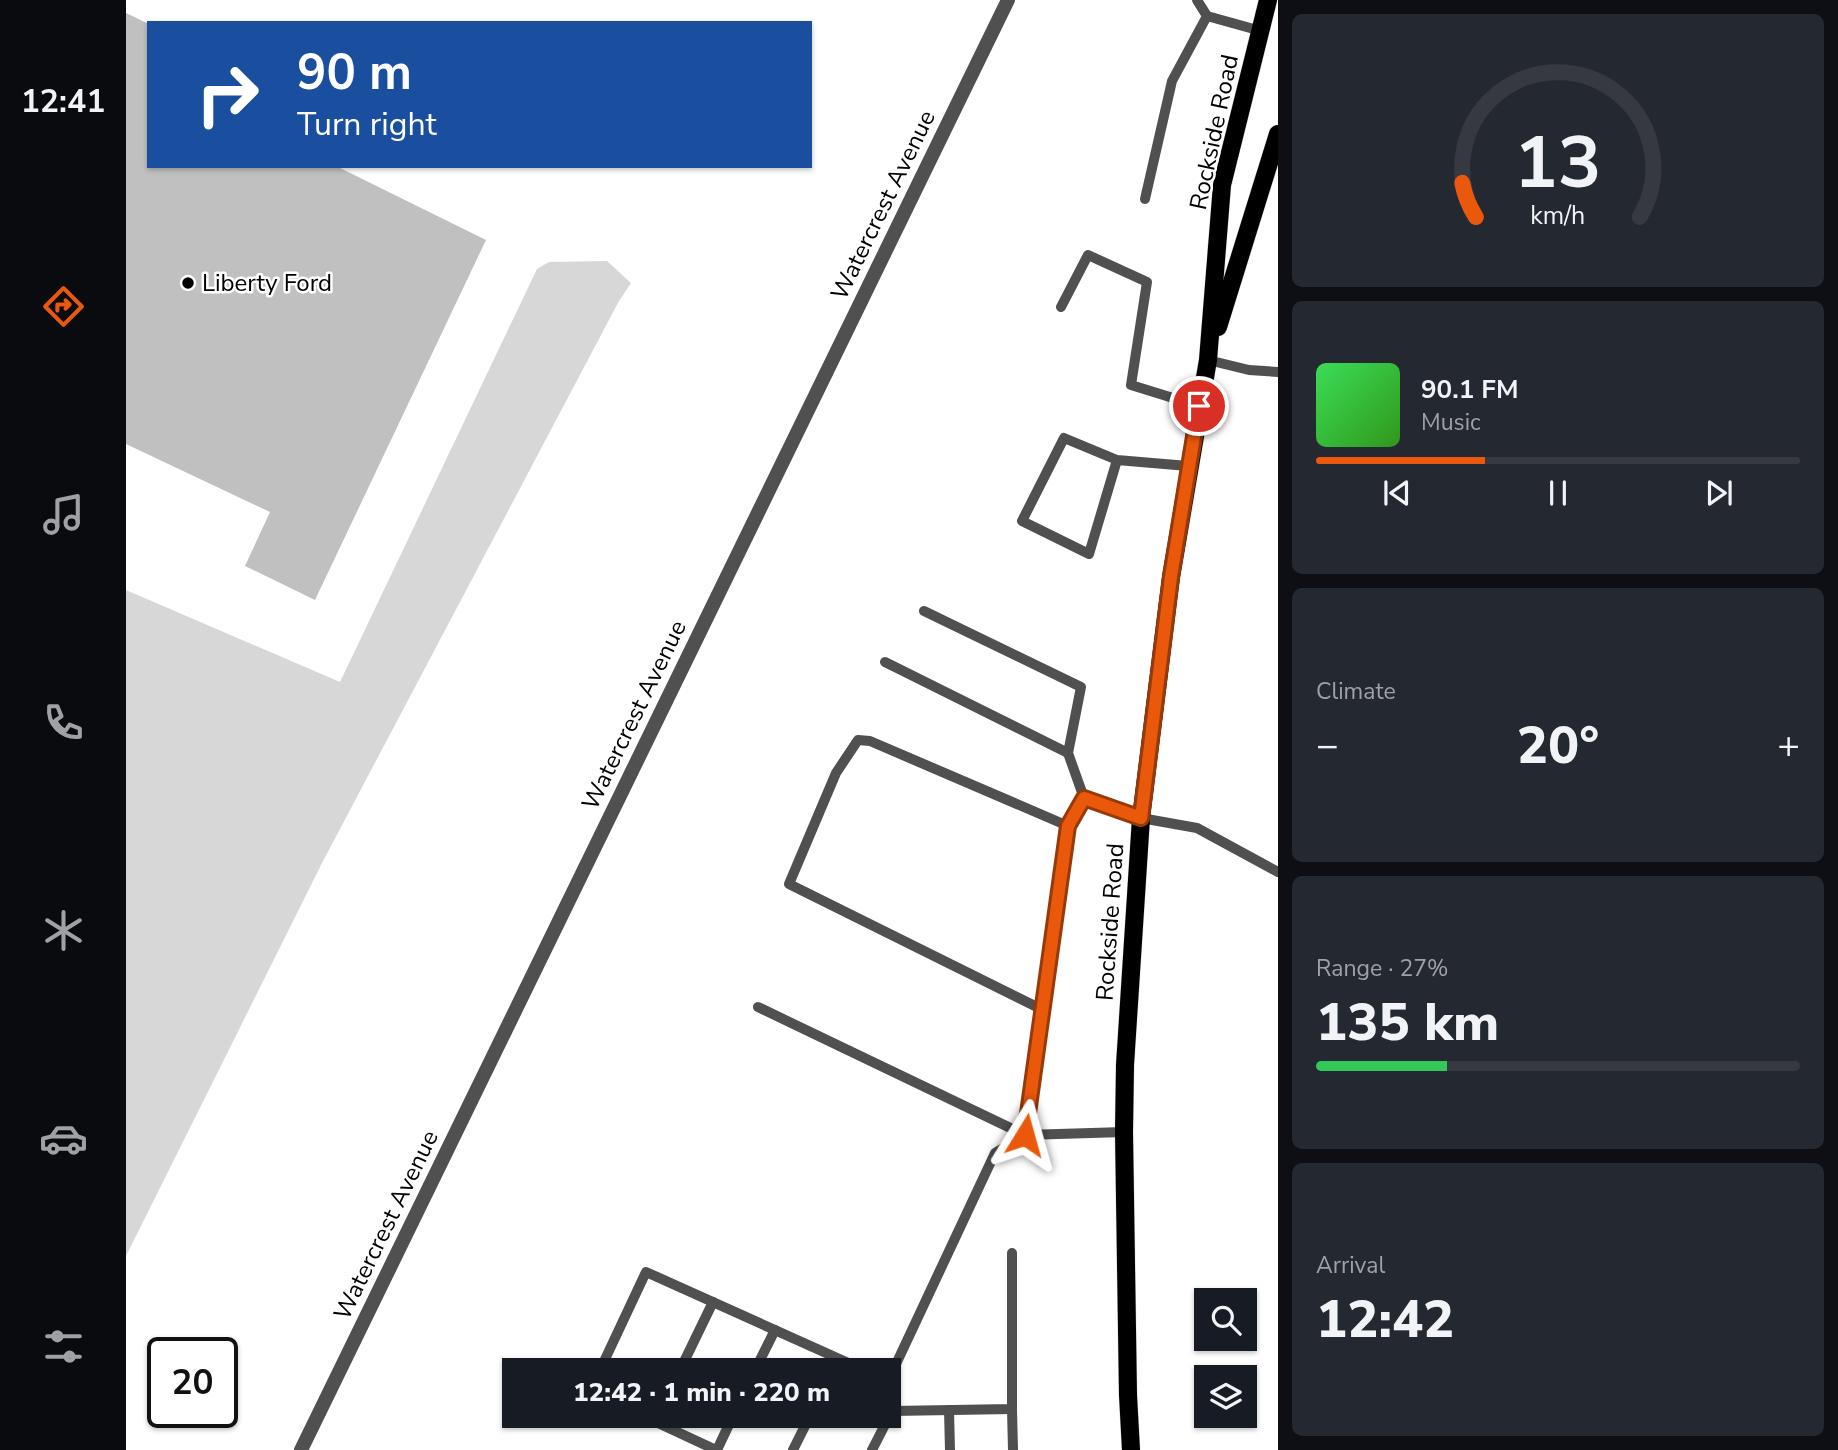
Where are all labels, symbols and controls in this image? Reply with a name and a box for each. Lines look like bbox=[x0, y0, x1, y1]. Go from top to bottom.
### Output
text: 90 m bbox=[297, 39, 412, 106]
icon: right bbox=[182, 49, 273, 140]
street label: Rockside Road bbox=[1182, 51, 1246, 213]
text: 12:41 bbox=[21, 80, 105, 123]
text: Turn right bbox=[297, 103, 437, 146]
street label: Watercrest Avenue bbox=[823, 105, 943, 305]
text: 13 bbox=[1514, 113, 1602, 213]
text: km/h bbox=[1530, 198, 1586, 232]
place label: Liberty Ford bbox=[202, 267, 332, 299]
marker: Liberty Ford bbox=[180, 275, 196, 291]
icon: directions bbox=[39, 282, 88, 331]
text: 90.1 FM bbox=[1421, 372, 1518, 407]
pin bbox=[1169, 376, 1229, 436]
icon: arrive bbox=[1180, 387, 1218, 425]
text: Music bbox=[1421, 407, 1481, 438]
icon: previous bbox=[1378, 474, 1416, 512]
icon: pause bbox=[1539, 474, 1577, 512]
icon: next bbox=[1700, 474, 1738, 512]
icon: music bbox=[39, 490, 88, 539]
street label: Watercrest Avenue bbox=[574, 615, 694, 815]
text: Climate bbox=[1316, 676, 1396, 707]
icon: phone bbox=[39, 698, 88, 747]
text: 20° bbox=[1517, 710, 1599, 781]
text: − bbox=[1316, 720, 1339, 771]
text: + bbox=[1777, 720, 1800, 771]
street label: Rockside Road bbox=[1089, 842, 1131, 1002]
icon: climate bbox=[39, 906, 88, 955]
text: Range · 27% bbox=[1316, 953, 1448, 984]
text: 135 km bbox=[1316, 987, 1499, 1058]
position arrow bbox=[988, 1098, 1062, 1172]
icon: car bbox=[39, 1114, 88, 1163]
street label: Watercrest Avenue bbox=[326, 1125, 446, 1325]
text: Arrival bbox=[1316, 1250, 1385, 1281]
text: 12:42 bbox=[1316, 1284, 1454, 1355]
map controls bbox=[1194, 1288, 1257, 1428]
button: search bbox=[1194, 1288, 1257, 1351]
icon: filters bbox=[39, 1322, 88, 1371]
speed limit sign: 20 bbox=[147, 1337, 238, 1428]
button: layers bbox=[1194, 1365, 1257, 1428]
text: 12:42 · 1 min · 220 m bbox=[573, 1375, 830, 1410]

